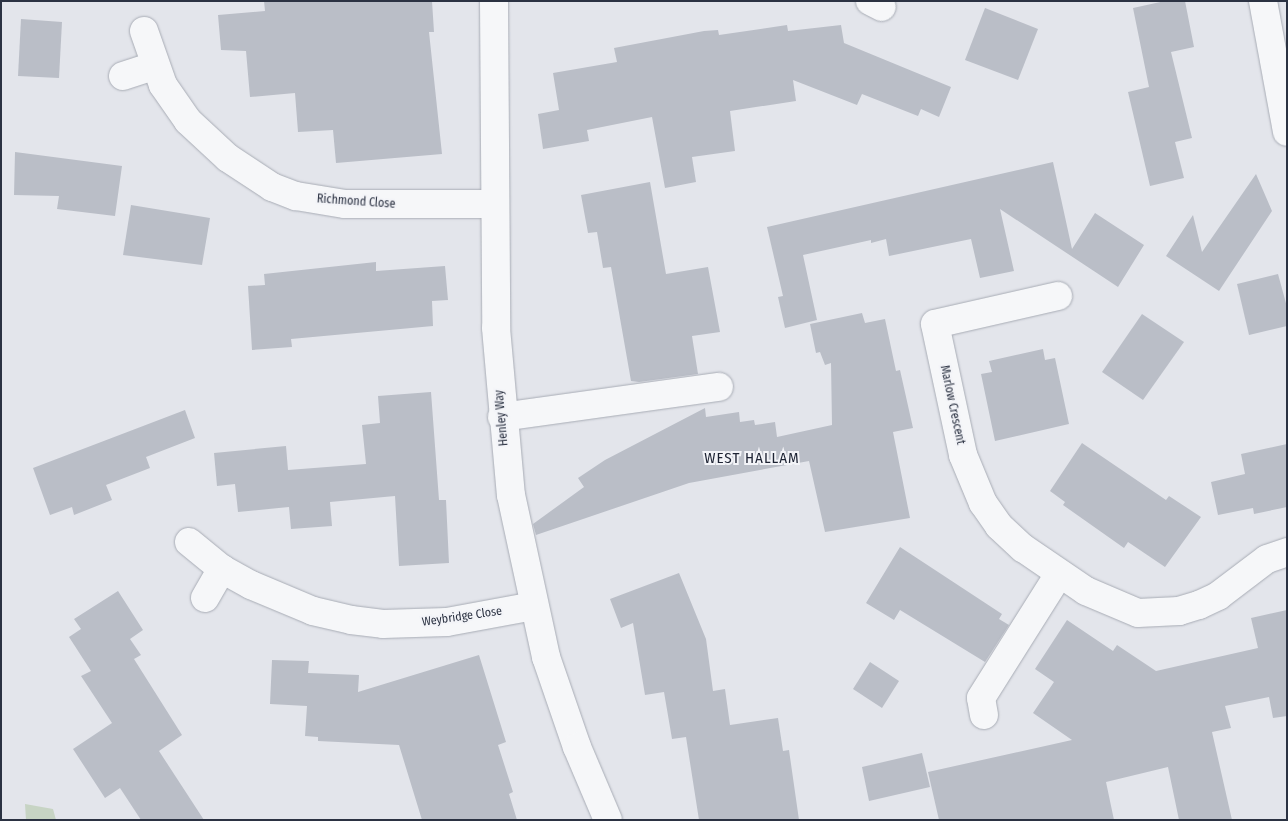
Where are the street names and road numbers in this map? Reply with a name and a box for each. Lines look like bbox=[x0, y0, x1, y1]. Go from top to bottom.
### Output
street label: Richmond Close bbox=[316, 192, 396, 212]
street label: Marlow Crescent bbox=[937, 364, 967, 446]
street label: Henley Way bbox=[492, 389, 512, 447]
street label: Weybridge Close bbox=[421, 604, 503, 630]

